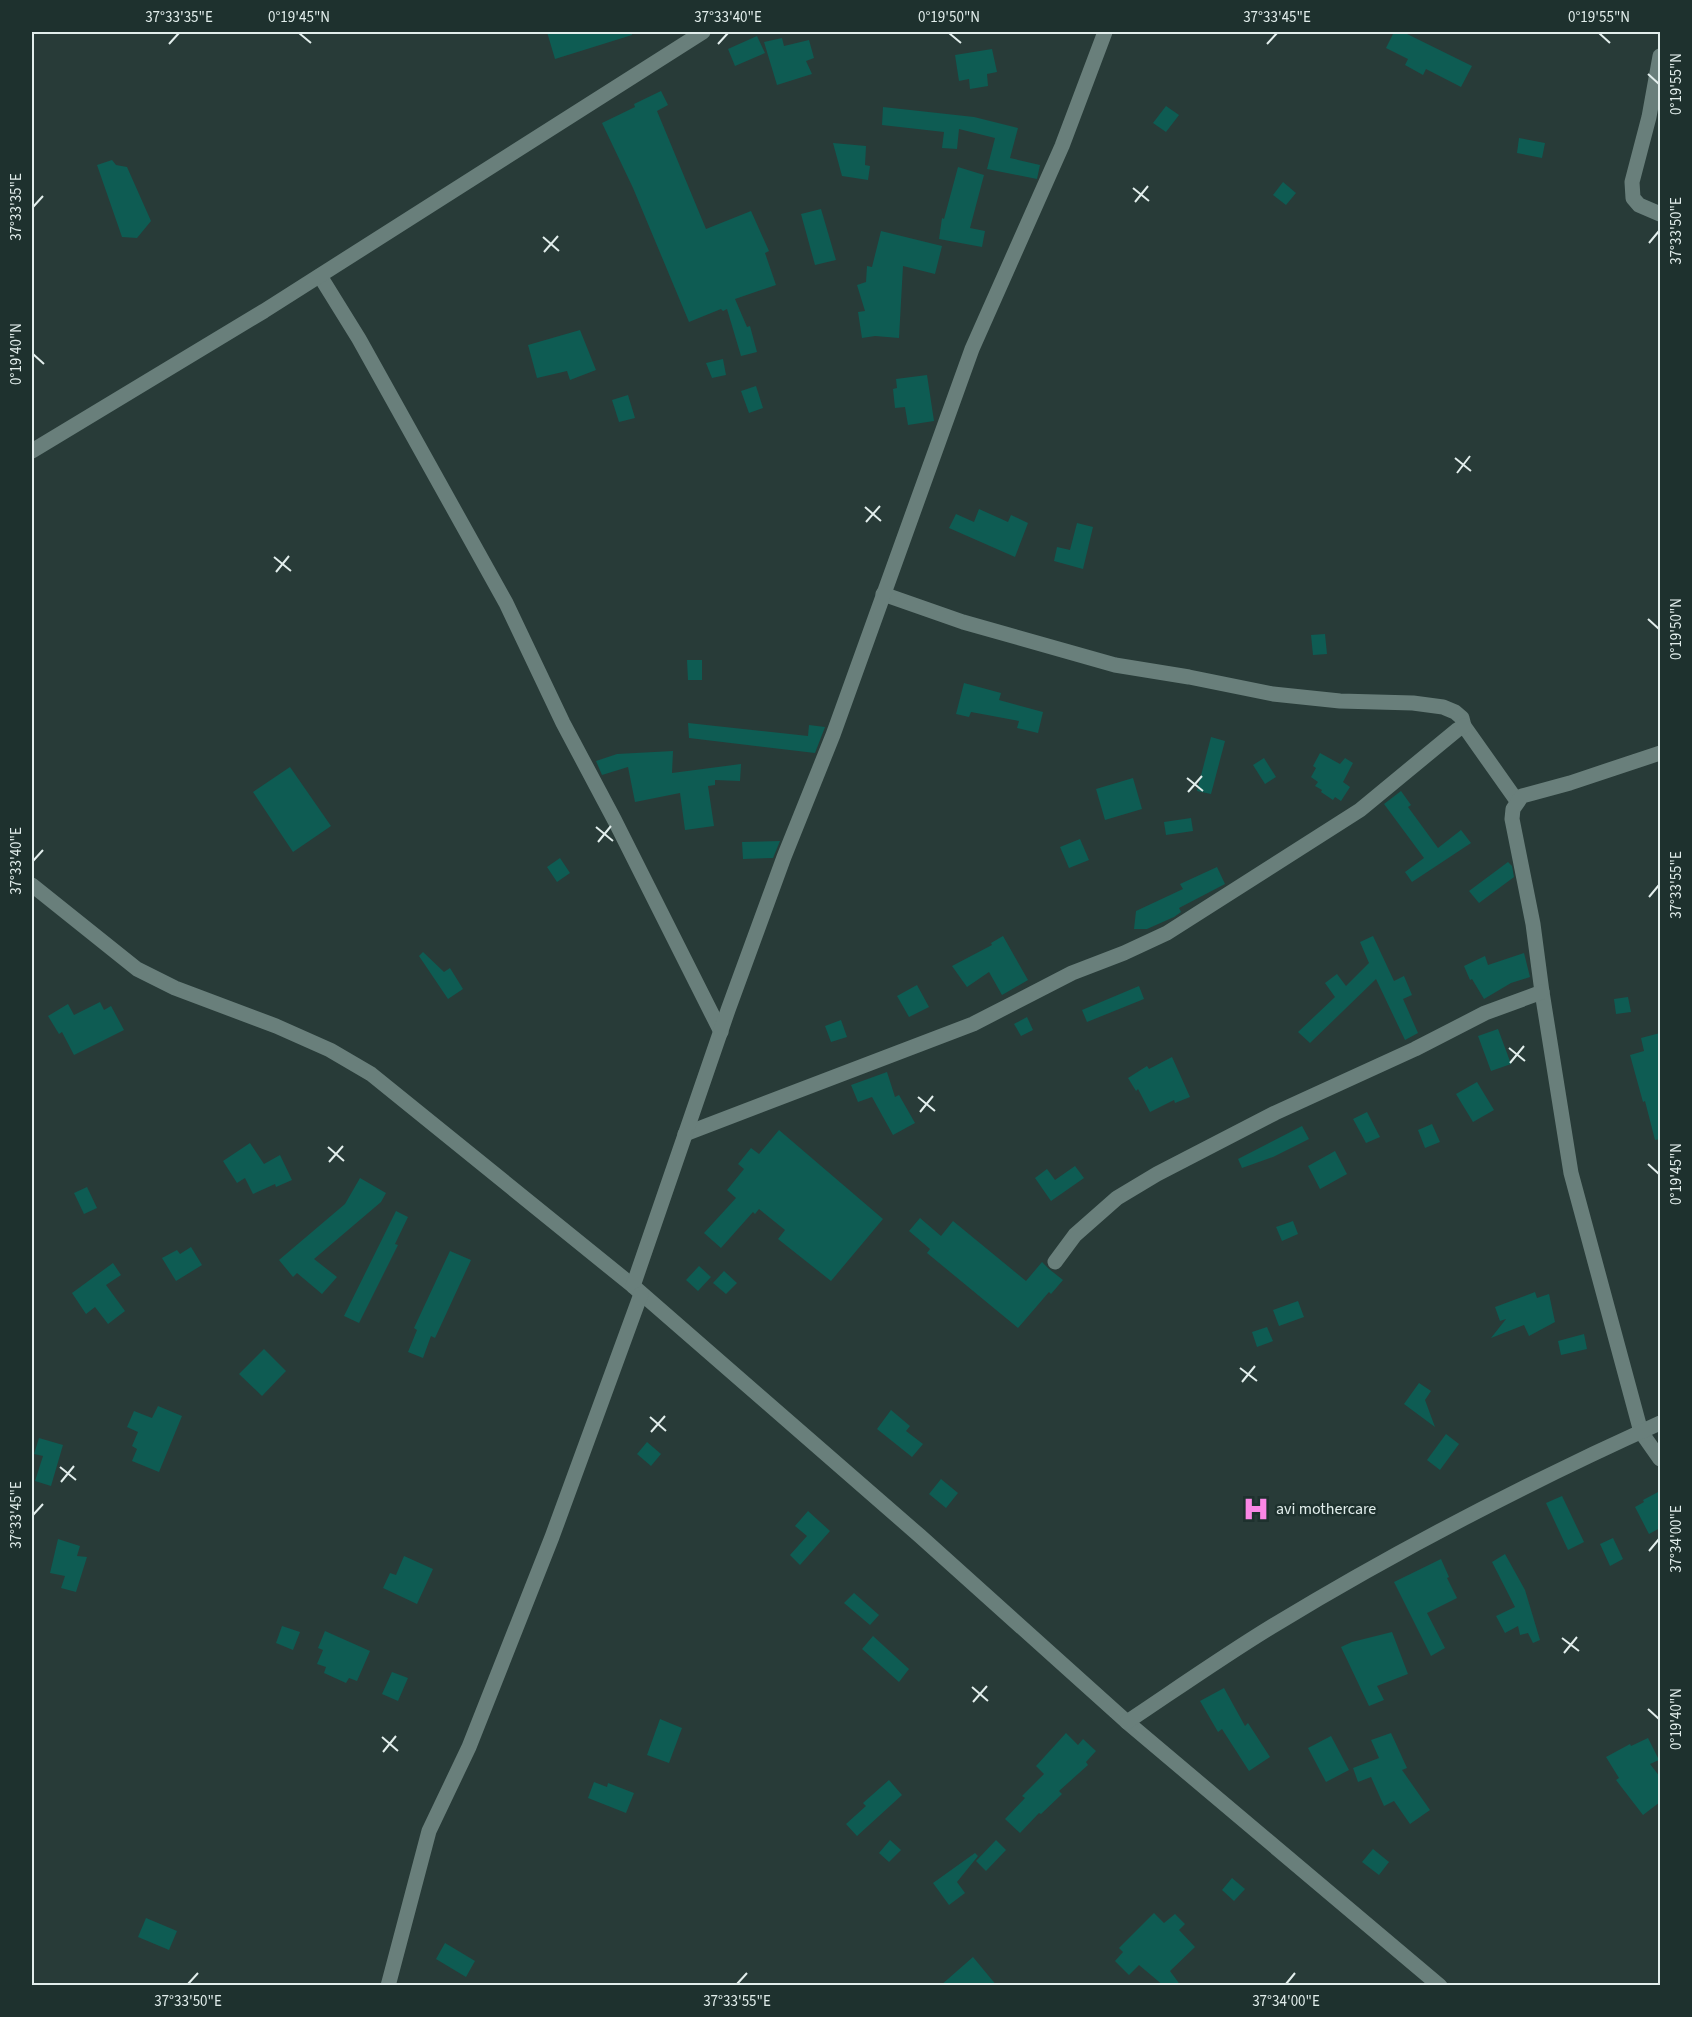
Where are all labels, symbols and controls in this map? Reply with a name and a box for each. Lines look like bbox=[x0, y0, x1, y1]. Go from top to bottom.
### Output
text: 37°33'35"E bbox=[145, 7, 213, 28]
text: 0°19'45"N bbox=[268, 7, 330, 28]
text: 37°33'40"E bbox=[694, 7, 762, 28]
text: 0°19'50"N bbox=[918, 7, 980, 28]
text: 37°33'45"E bbox=[1243, 7, 1311, 28]
text: 0°19'55"N bbox=[1568, 7, 1630, 28]
text: 0°19'55"N bbox=[1666, 53, 1687, 115]
text: 37°33'35"E bbox=[6, 173, 27, 241]
text: 37°33'50"E bbox=[1666, 197, 1687, 265]
text: 0°19'40"N bbox=[6, 323, 27, 385]
text: 0°19'50"N bbox=[1666, 598, 1687, 660]
text: 37°33'40"E bbox=[6, 827, 27, 895]
text: 37°33'55"E bbox=[1666, 851, 1687, 919]
text: 0°19'45"N bbox=[1666, 1143, 1687, 1205]
text: 37°33'45"E bbox=[6, 1481, 27, 1549]
hospital icon: avi mothercare bbox=[1241, 1494, 1271, 1524]
place label: avi mothercare bbox=[1276, 1498, 1376, 1520]
text: 37°34'00"E bbox=[1666, 1505, 1687, 1573]
text: 0°19'40"N bbox=[1666, 1688, 1687, 1750]
text: 37°33'50"E bbox=[154, 1991, 222, 2012]
text: 37°33'55"E bbox=[703, 1991, 771, 2012]
text: 37°34'00"E bbox=[1252, 1991, 1320, 2012]

